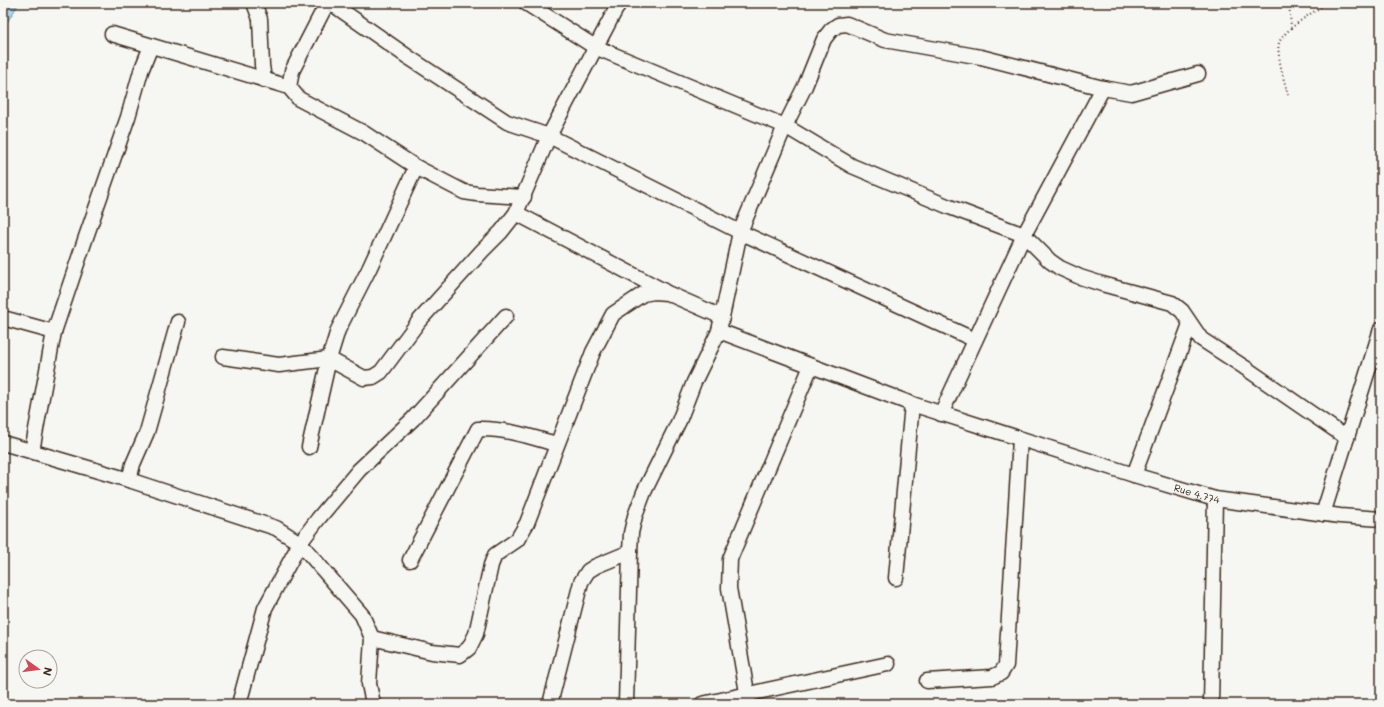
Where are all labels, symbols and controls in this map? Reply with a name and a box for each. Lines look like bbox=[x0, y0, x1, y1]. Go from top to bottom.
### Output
street label: Rue 4.774 bbox=[1172, 480, 1221, 507]
north arrow bbox=[18, 649, 58, 689]
text: N bbox=[40, 666, 56, 677]

